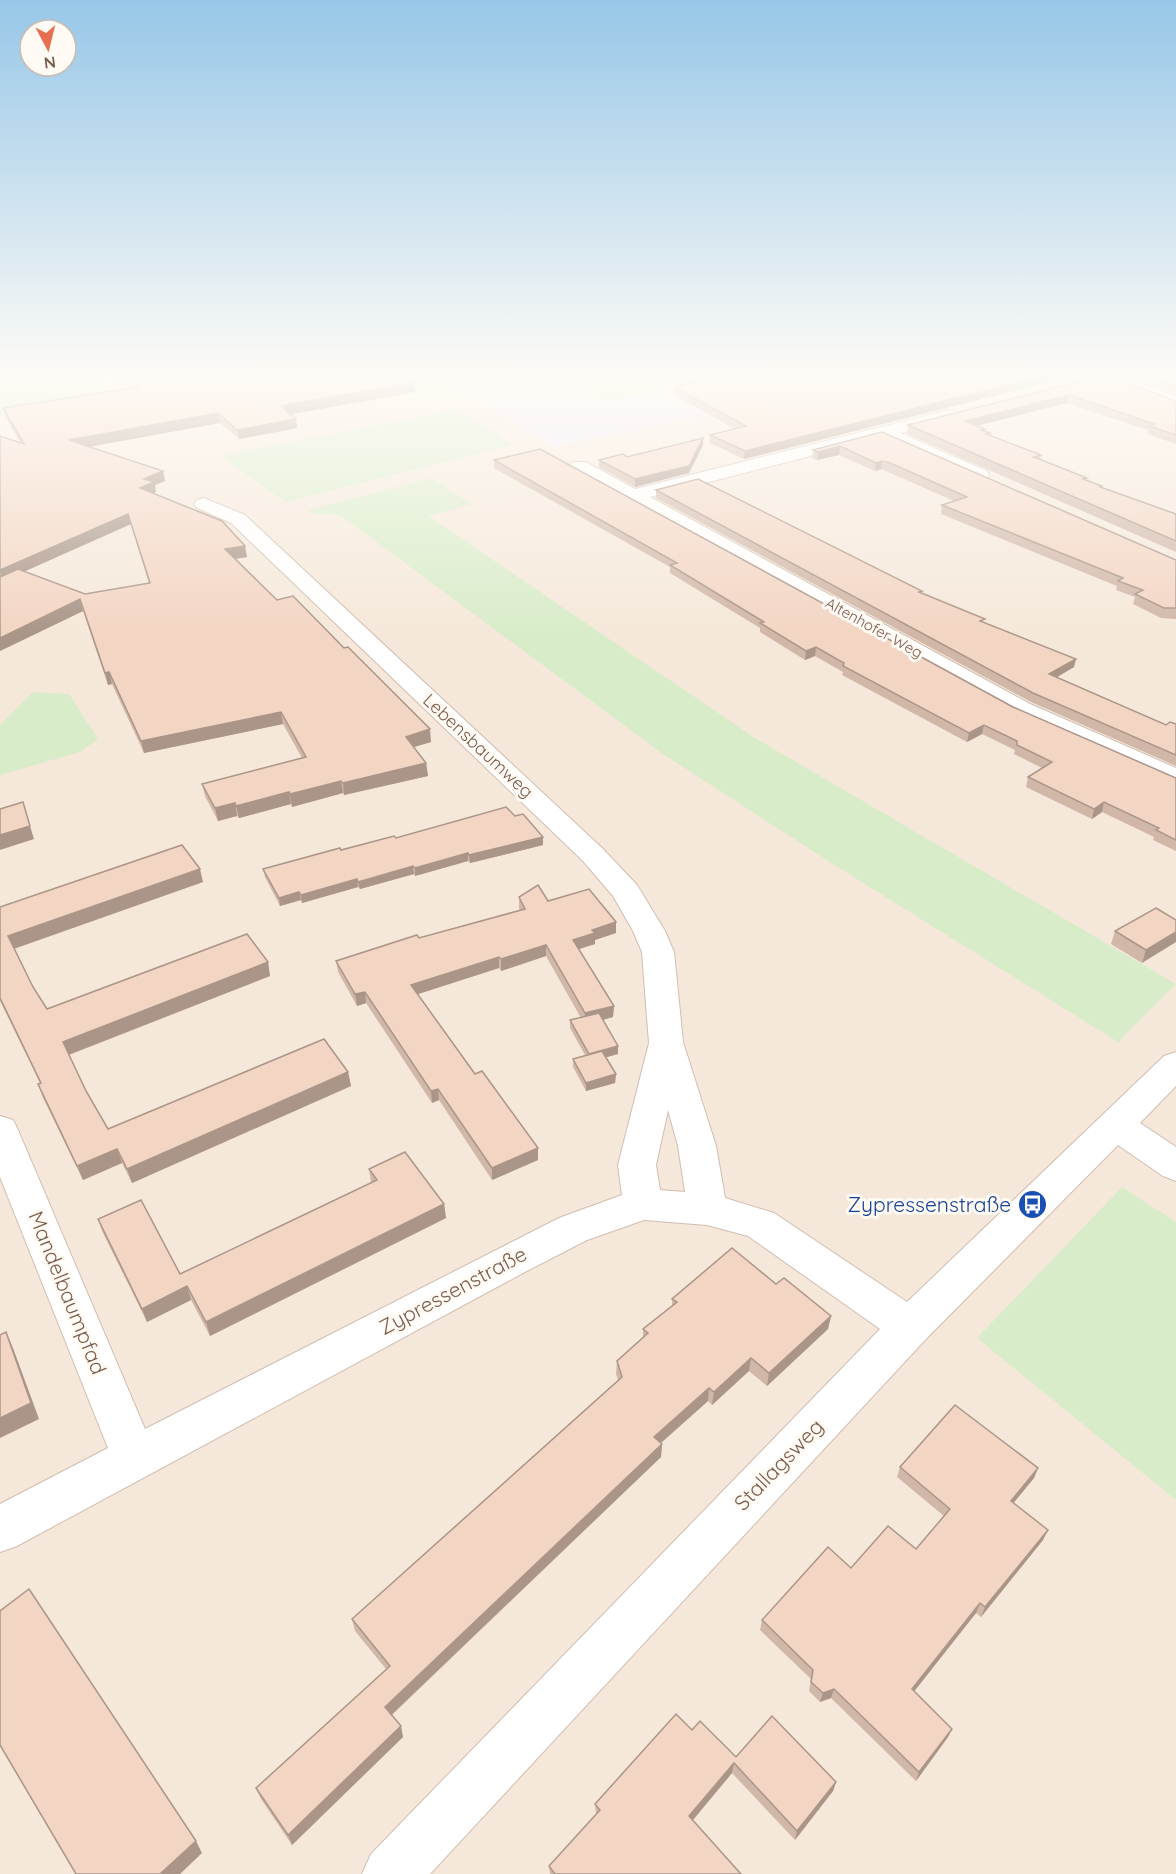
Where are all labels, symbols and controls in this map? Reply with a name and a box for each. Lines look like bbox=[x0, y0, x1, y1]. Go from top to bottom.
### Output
north arrow bbox=[18, 18, 78, 78]
text: N bbox=[43, 52, 57, 74]
street label: Altenhofer Weg bbox=[822, 593, 926, 662]
street label: Lebensbaumweg bbox=[418, 689, 538, 803]
bus stop icon: Zypressenstraße bbox=[1016, 1189, 1048, 1221]
place label: Zypressenstraße bbox=[848, 1191, 1011, 1217]
street label: Mandelbaumpfad bbox=[23, 1207, 113, 1378]
street label: Zypressenstraße bbox=[374, 1240, 531, 1340]
street label: Stallagsweg bbox=[728, 1413, 828, 1516]

